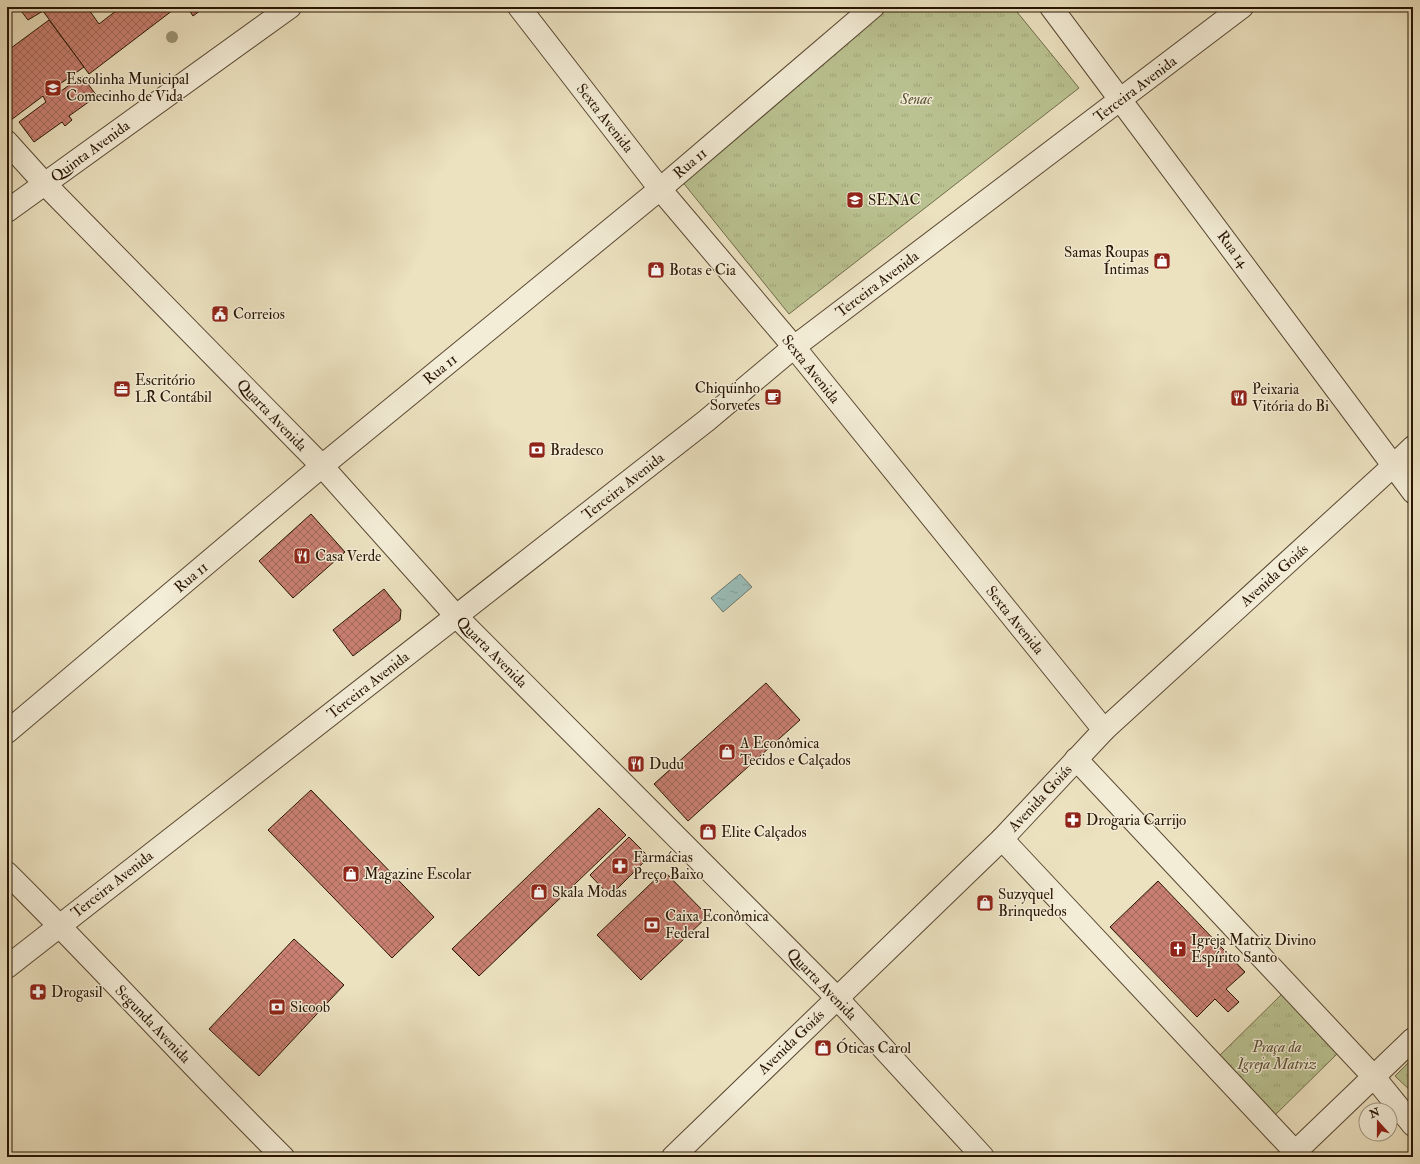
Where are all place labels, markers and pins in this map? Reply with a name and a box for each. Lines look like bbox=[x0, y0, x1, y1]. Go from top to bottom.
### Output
place label: Escolinha Municipal Comecinho de Vida bbox=[66, 70, 189, 106]
school or university icon: Escolinha Municipal Comecinho de Vida bbox=[43, 78, 63, 98]
school or university icon: SENAC bbox=[845, 190, 865, 210]
place label: SENAC bbox=[868, 191, 921, 210]
place label: Samas Roupas Íntimas bbox=[1064, 243, 1149, 279]
shop icon: Samas Roupas Íntimas bbox=[1152, 251, 1172, 271]
shop icon: Botas e Cia bbox=[646, 260, 666, 280]
place label: Botas e Cia bbox=[669, 261, 737, 280]
public building icon: Correios bbox=[210, 304, 230, 324]
place label: Correios bbox=[233, 305, 285, 324]
place label: Escritório LR Contábil bbox=[135, 371, 212, 407]
office icon: Escritório LR Contábil bbox=[112, 379, 132, 399]
place label: Chiquinho Sorvetes bbox=[695, 379, 760, 415]
place label: Peixaria Vitória do Bi bbox=[1252, 380, 1329, 416]
cafe icon: Chiquinho Sorvetes bbox=[763, 387, 783, 407]
restaurant icon: Peixaria Vitória do Bi bbox=[1229, 388, 1249, 408]
bank icon: Bradesco bbox=[527, 440, 547, 460]
place label: Bradesco bbox=[550, 441, 604, 460]
restaurant icon: Casa Verde bbox=[292, 546, 312, 566]
place label: Casa Verde bbox=[315, 547, 381, 566]
place label: A Econômica Tecidos e Calçados bbox=[739, 734, 851, 770]
shop icon: A Econômica Tecidos e Calçados bbox=[717, 742, 737, 762]
restaurant icon: Dudu bbox=[626, 754, 646, 774]
place label: Dudu bbox=[649, 755, 684, 774]
pharmacy icon: Drogaria Carrijo bbox=[1063, 810, 1083, 830]
place label: Drogaria Carrijo bbox=[1086, 811, 1186, 830]
shop icon: Elite Calçados bbox=[698, 822, 718, 842]
place label: Elite Calçados bbox=[721, 823, 807, 842]
place label: Farmácias Preço Baixo bbox=[633, 848, 704, 884]
pharmacy icon: Farmácias Preço Baixo bbox=[610, 856, 630, 876]
shop icon: Magazine Escolar bbox=[341, 864, 361, 884]
place label: Magazine Escolar bbox=[364, 865, 472, 884]
shop icon: Skala Modas bbox=[529, 882, 549, 902]
place label: Skala Modas bbox=[552, 883, 627, 902]
place label: Suzyquel Brinquedos bbox=[998, 885, 1067, 921]
shop icon: Suzyquel Brinquedos bbox=[975, 893, 995, 913]
place label: Caixa Econômica Federal bbox=[665, 907, 770, 943]
bank icon: Caixa Econômica Federal bbox=[642, 915, 662, 935]
place label: Igreja Matriz Divino Espírito Santo bbox=[1191, 931, 1316, 968]
church icon: Igreja Matriz Divino Espírito Santo bbox=[1168, 939, 1188, 959]
pharmacy icon: Drogasil bbox=[28, 982, 48, 1002]
place label: Drogasil bbox=[51, 983, 103, 1002]
bank icon: Sicoob bbox=[267, 997, 287, 1017]
place label: Sicoob bbox=[290, 998, 330, 1017]
place label: Óticas Carol bbox=[836, 1037, 911, 1058]
shop icon: Óticas Carol bbox=[813, 1038, 833, 1058]

